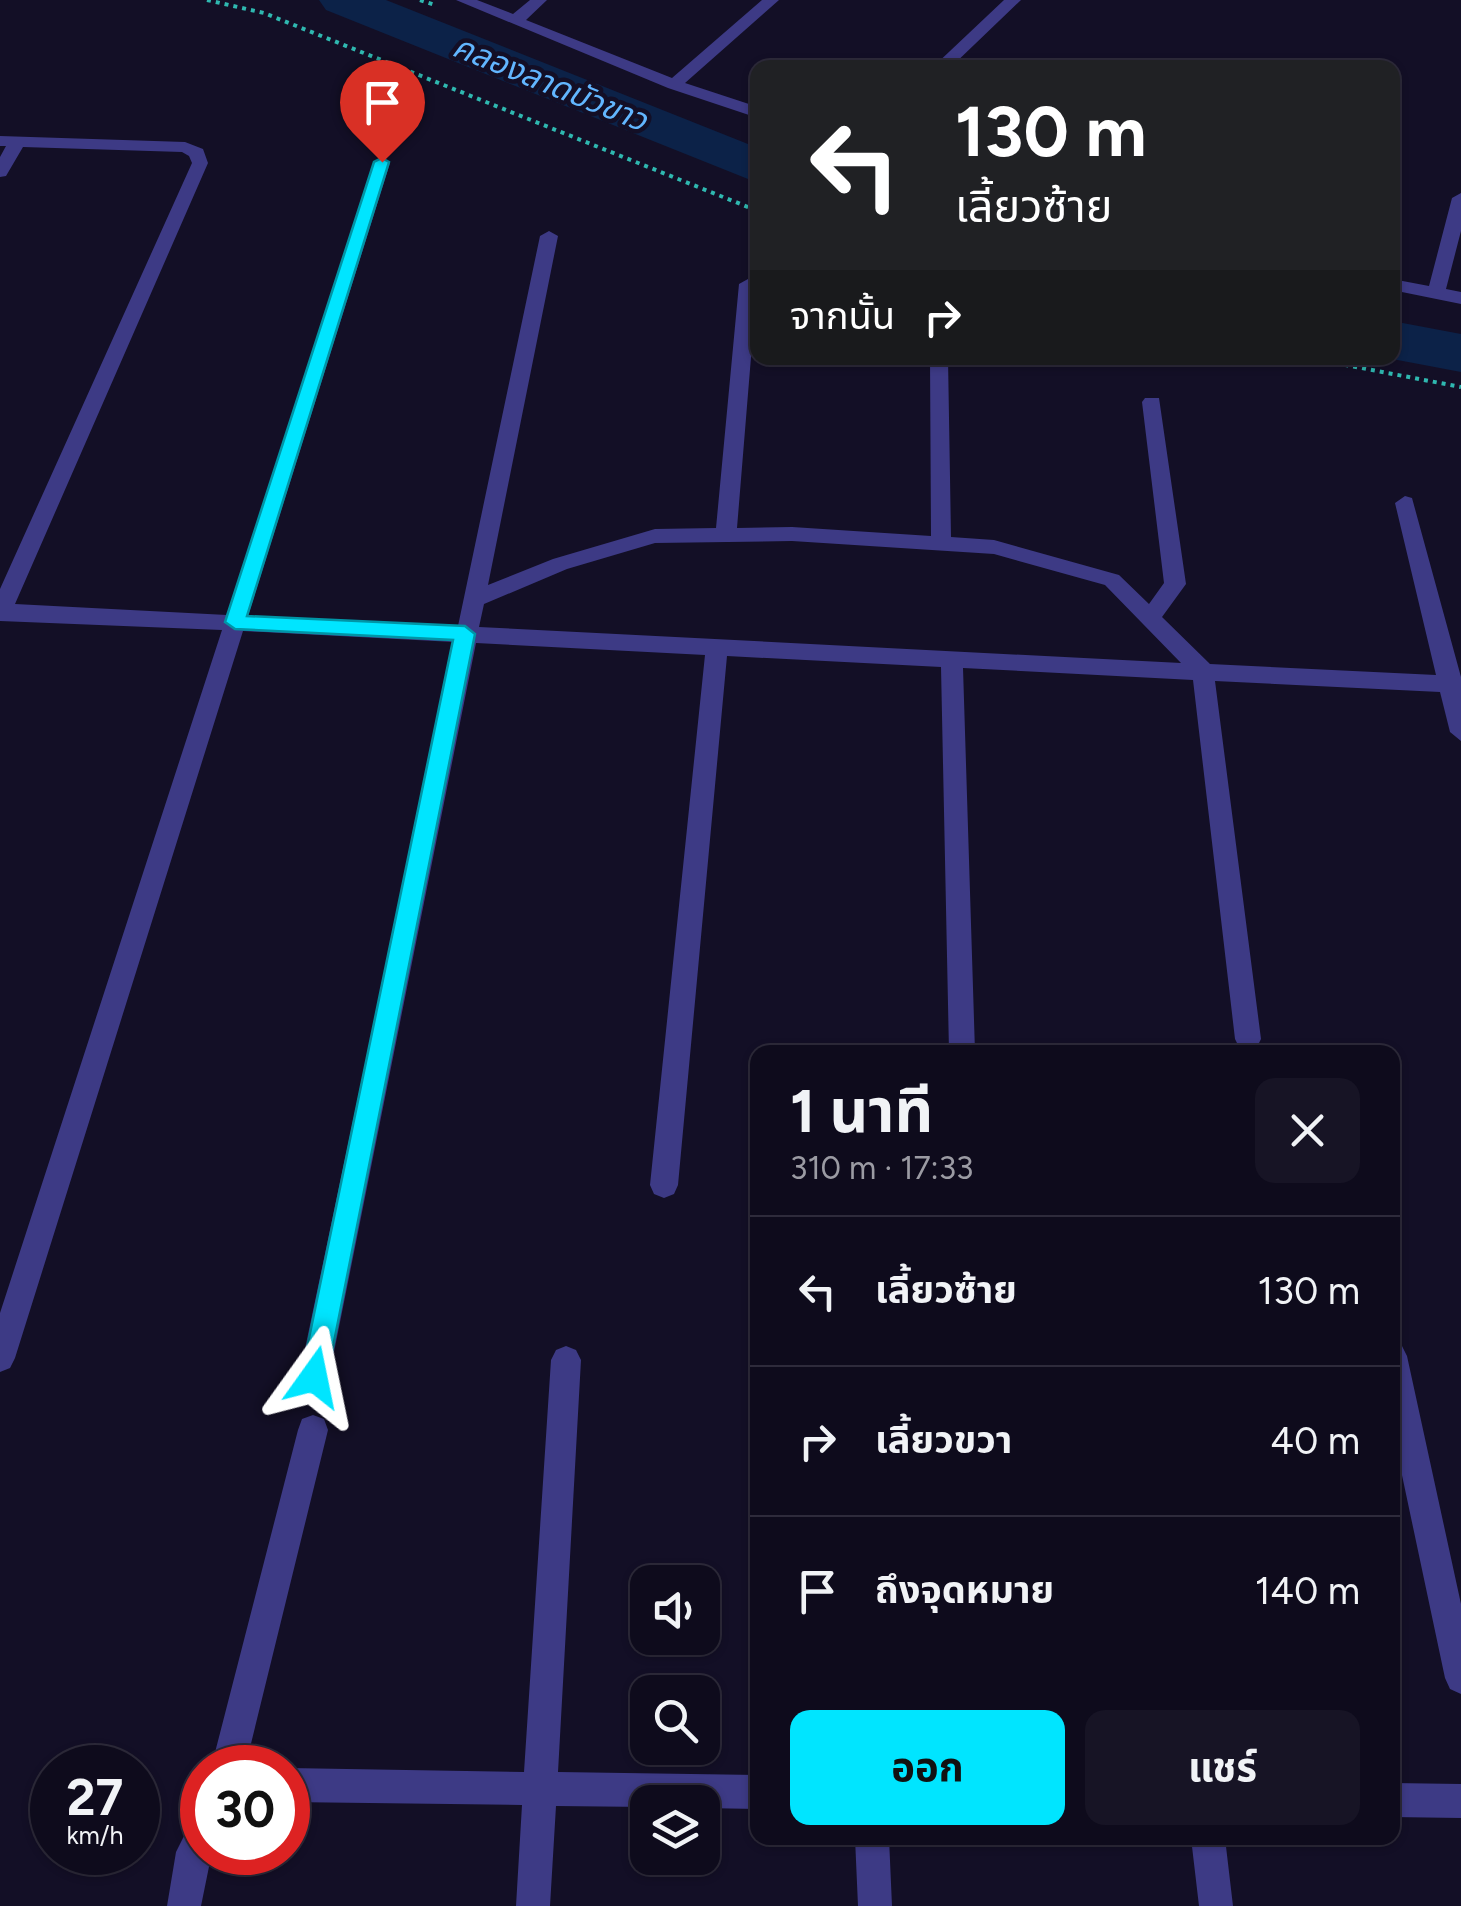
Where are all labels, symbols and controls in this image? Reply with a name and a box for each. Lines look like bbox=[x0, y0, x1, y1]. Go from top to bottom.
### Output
water label: คลองลาดบัวขาว bbox=[447, 27, 654, 140]
pin bbox=[340, 60, 425, 163]
icon: arrive bbox=[355, 75, 410, 130]
text: 130 m bbox=[955, 89, 1147, 174]
icon: left bbox=[790, 100, 920, 230]
text: เลี้ยวซ้าย bbox=[955, 179, 1112, 233]
icon: right bbox=[915, 290, 970, 345]
text: จากนั้น bbox=[790, 293, 895, 339]
text: 1 นาที bbox=[790, 1075, 933, 1147]
button: close bbox=[1255, 1078, 1360, 1183]
text: 310 m · 17:33 bbox=[790, 1149, 974, 1187]
icon: left bbox=[790, 1264, 845, 1319]
text: เลี้ยวซ้าย bbox=[875, 1267, 1017, 1313]
text: 130 m bbox=[1258, 1268, 1360, 1314]
position arrow bbox=[262, 1325, 366, 1429]
icon: right bbox=[790, 1414, 845, 1469]
text: เลี้ยวขวา bbox=[875, 1417, 1012, 1463]
text: 40 m bbox=[1270, 1418, 1360, 1464]
icon: arrive bbox=[790, 1564, 845, 1619]
map controls bbox=[630, 1565, 720, 1875]
button: sound bbox=[630, 1565, 720, 1655]
text: ถึงจุดหมาย bbox=[875, 1567, 1054, 1613]
text: 140 m bbox=[1255, 1568, 1360, 1614]
button: search bbox=[630, 1675, 720, 1765]
button: ออก bbox=[790, 1710, 1065, 1825]
button: แชร์ bbox=[1085, 1710, 1360, 1825]
speed limit sign: 30 bbox=[180, 1745, 310, 1875]
text: 27 bbox=[67, 1767, 123, 1828]
button: layers bbox=[630, 1785, 720, 1875]
text: km/h bbox=[66, 1820, 124, 1850]

